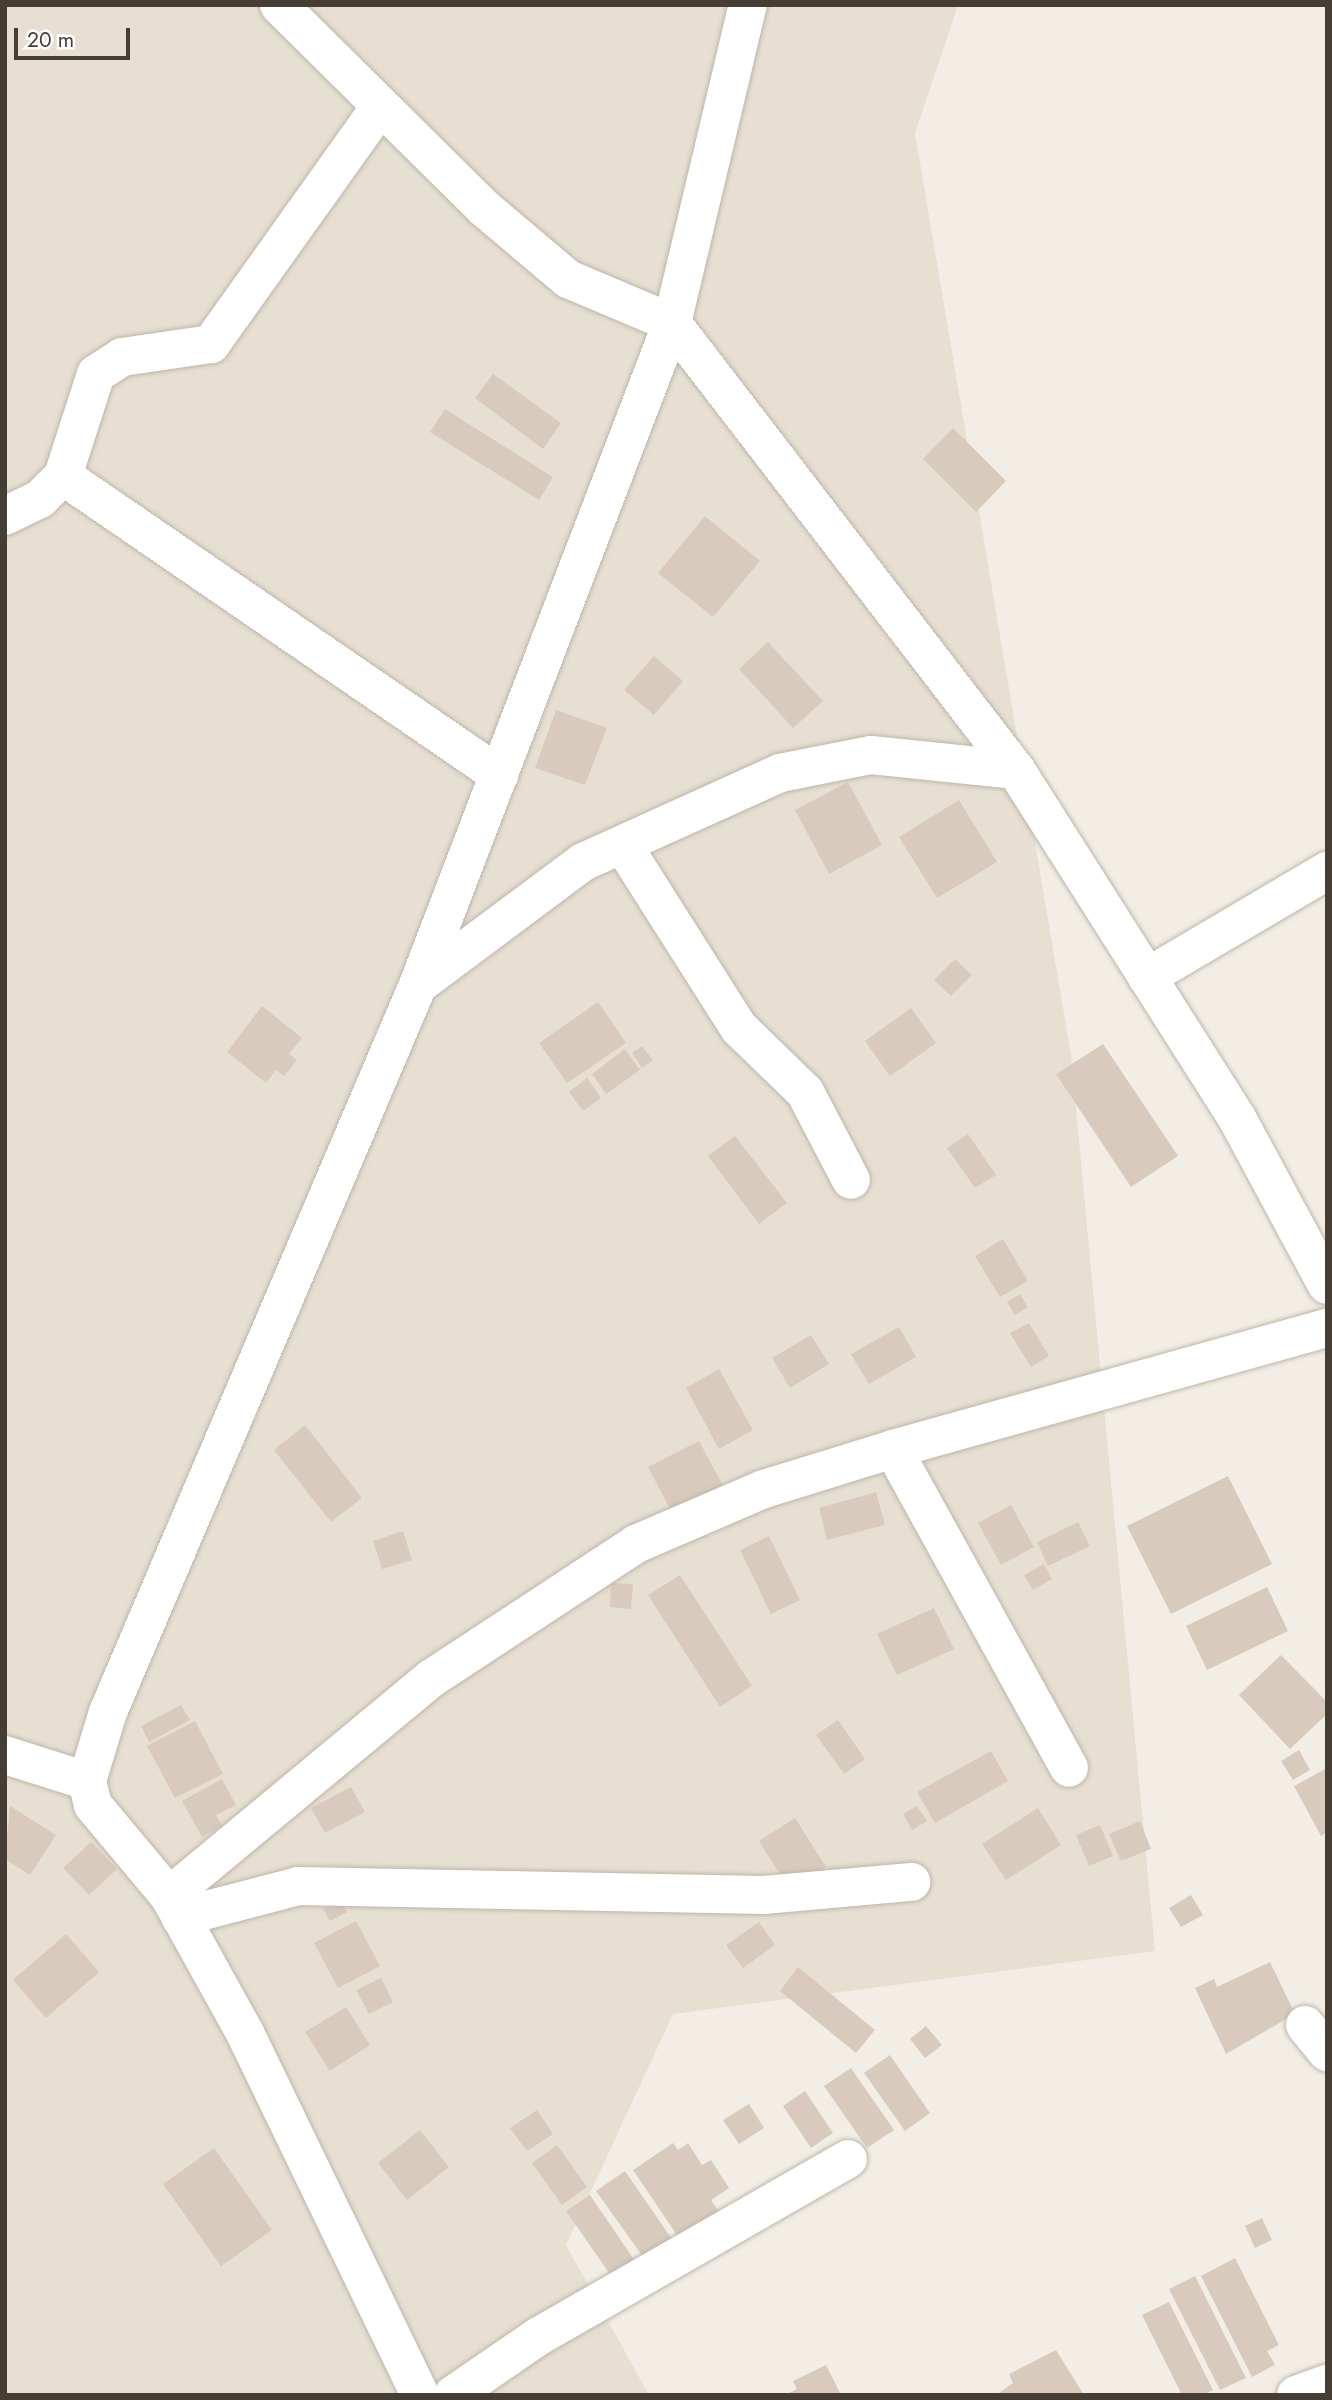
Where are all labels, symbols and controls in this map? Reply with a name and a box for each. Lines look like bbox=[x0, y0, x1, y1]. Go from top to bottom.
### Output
scale bar bbox=[18, 14, 133, 58]
text: 20 m bbox=[27, 25, 74, 55]

